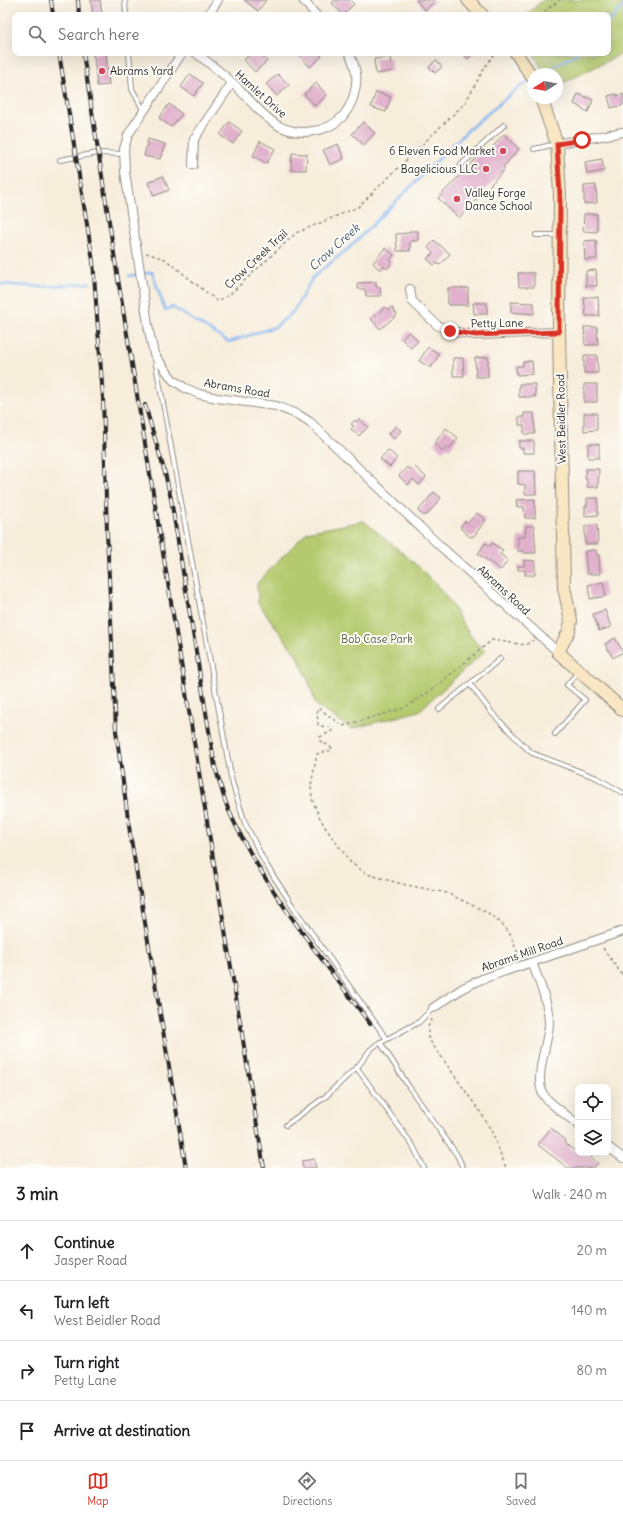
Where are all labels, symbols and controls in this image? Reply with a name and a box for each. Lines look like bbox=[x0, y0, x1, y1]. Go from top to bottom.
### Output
search box bbox=[12, 12, 611, 56]
icon: search bbox=[26, 23, 48, 45]
text: Search here bbox=[58, 25, 139, 44]
place label: Abrams Yard bbox=[110, 64, 174, 78]
marker: Abrams Yard bbox=[97, 66, 107, 76]
street label: Hamlet Drive bbox=[232, 67, 290, 121]
north arrow bbox=[527, 68, 563, 104]
route start bbox=[573, 131, 591, 149]
place label: 6 Eleven Food Market bbox=[389, 144, 495, 158]
marker: 6 Eleven Food Market bbox=[498, 146, 508, 156]
place label: Bagelicious LLC bbox=[400, 162, 478, 176]
marker: Bagelicious LLC bbox=[481, 164, 491, 174]
place label: Valley Forge Dance School bbox=[465, 186, 532, 213]
marker: Valley Forge Dance School bbox=[452, 194, 462, 204]
water label: Crow Creek bbox=[306, 220, 363, 274]
street label: Crow Creek Trail bbox=[222, 226, 290, 292]
street label: Petty Lane bbox=[470, 316, 524, 330]
route end bbox=[441, 322, 459, 340]
street label: West Beidler Road bbox=[553, 373, 569, 464]
street label: Abrams Road bbox=[203, 375, 272, 401]
street label: Abrams Road bbox=[475, 562, 534, 618]
park label: Bob Case Park bbox=[341, 632, 413, 646]
street label: Abrams Mill Road bbox=[479, 933, 565, 975]
map controls bbox=[575, 1084, 611, 1156]
button: locate bbox=[575, 1084, 611, 1120]
button: layers bbox=[575, 1120, 611, 1156]
text: 3 min bbox=[16, 1183, 58, 1205]
text: Walk · 240 m bbox=[532, 1186, 607, 1203]
text: Continue bbox=[54, 1233, 115, 1252]
icon: ahead bbox=[16, 1240, 38, 1262]
text: 20 m bbox=[577, 1242, 607, 1259]
text: Jasper Road bbox=[54, 1252, 127, 1269]
text: Turn left bbox=[54, 1293, 109, 1312]
icon: left bbox=[16, 1300, 38, 1322]
text: 140 m bbox=[571, 1302, 607, 1319]
text: West Beidler Road bbox=[54, 1312, 161, 1329]
text: Turn right bbox=[54, 1353, 119, 1372]
icon: right bbox=[16, 1360, 38, 1382]
text: 80 m bbox=[576, 1362, 607, 1379]
text: Petty Lane bbox=[54, 1372, 117, 1389]
icon: arrive bbox=[16, 1420, 38, 1442]
text: Arrive at destination bbox=[54, 1421, 190, 1440]
tab: Map bbox=[87, 1470, 109, 1508]
tab: Directions bbox=[283, 1470, 332, 1508]
tab: Saved bbox=[506, 1470, 536, 1508]

